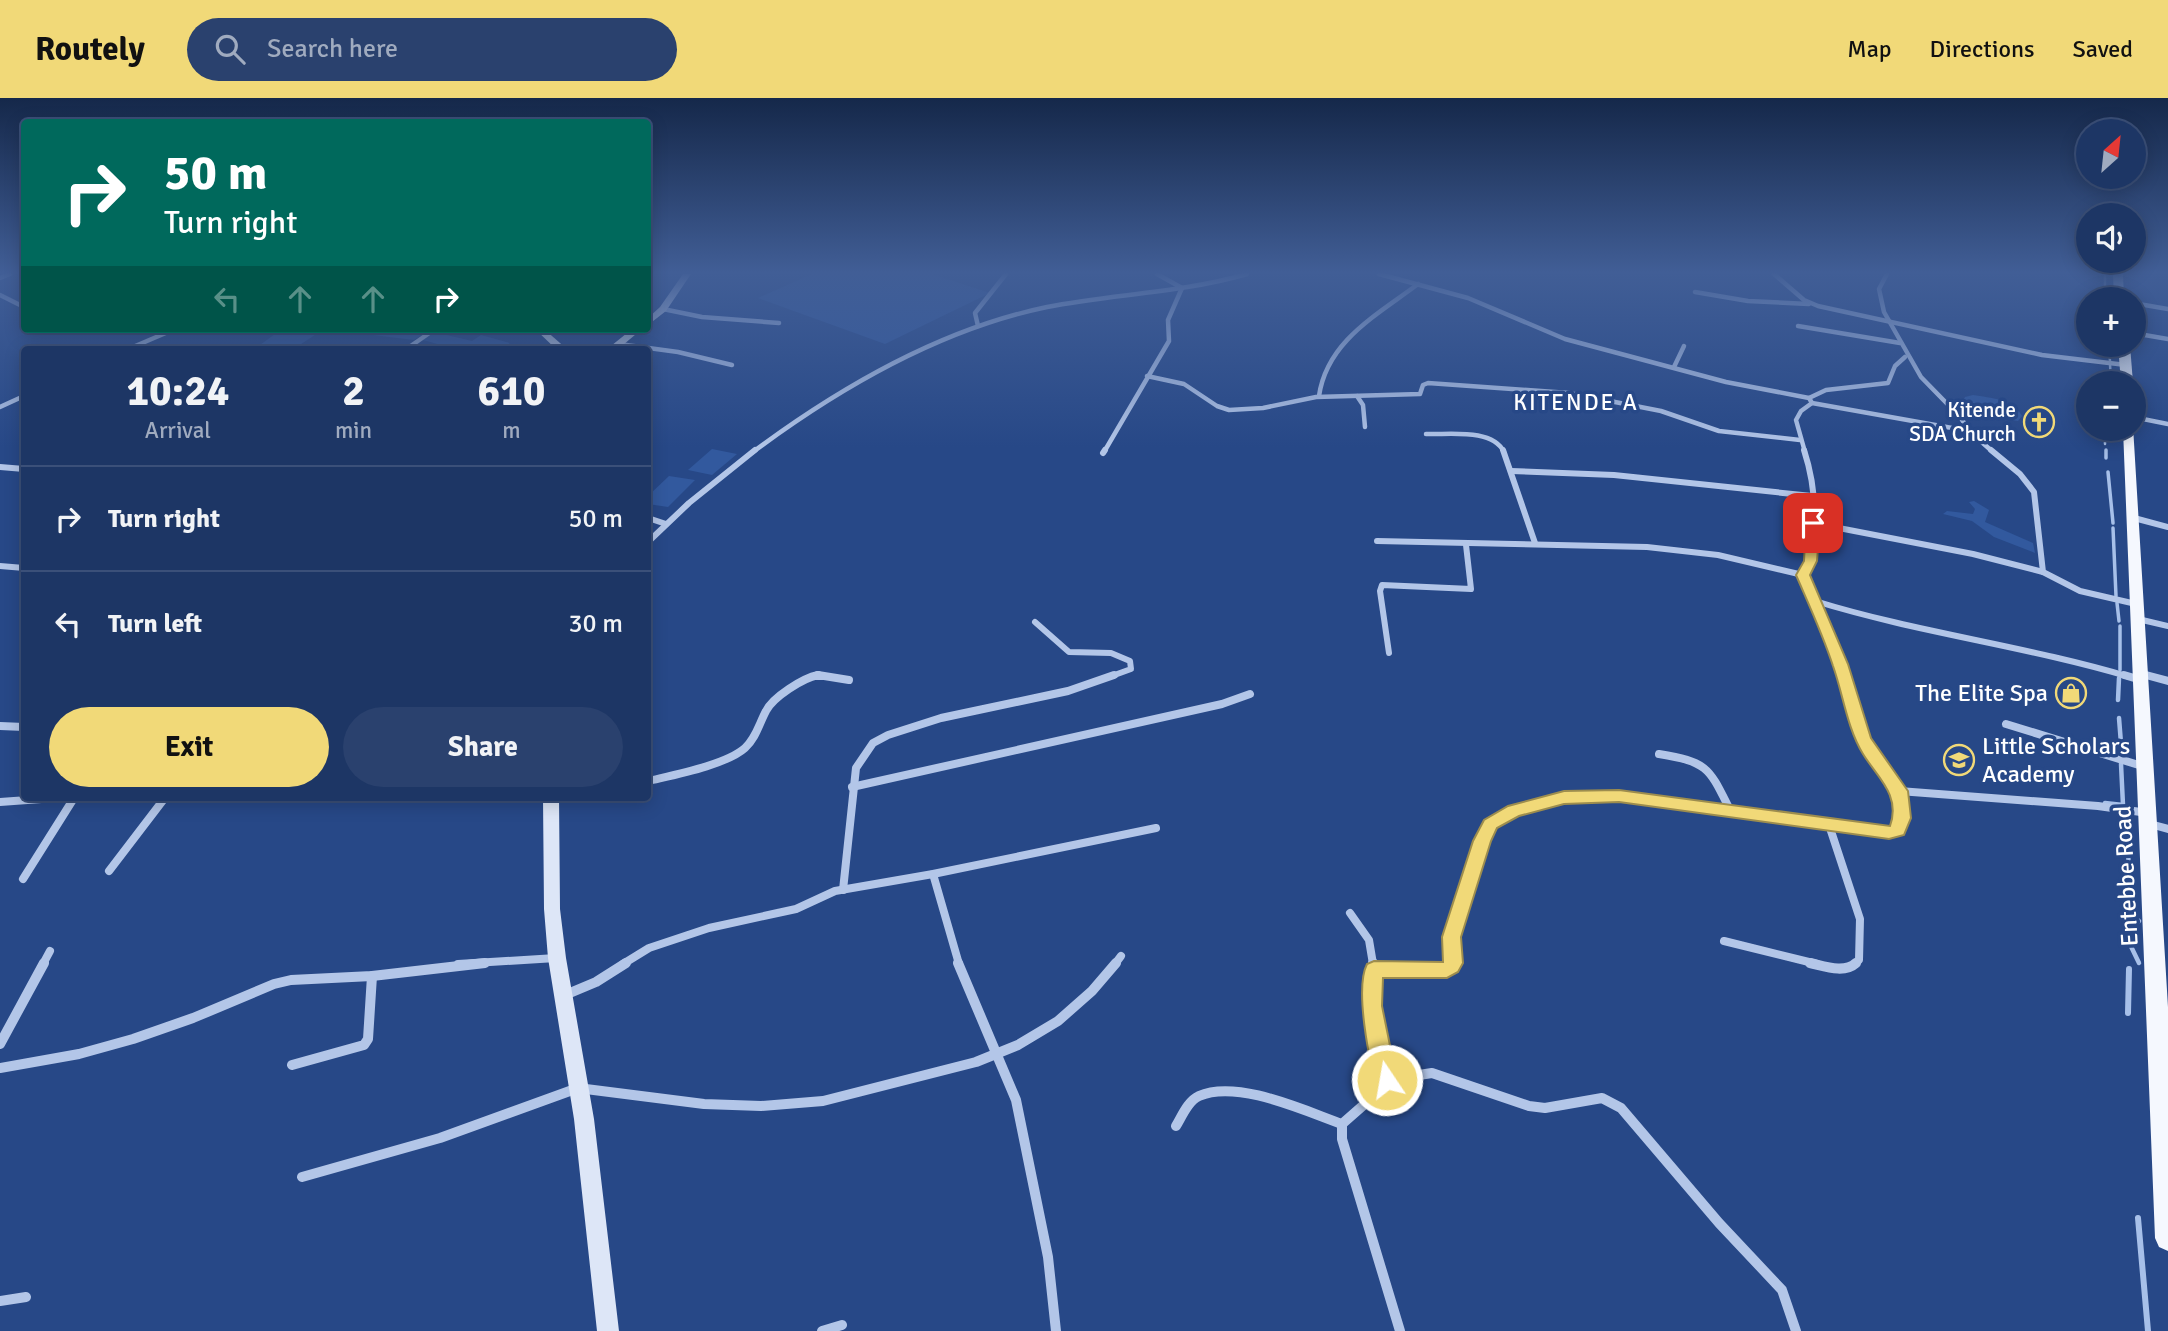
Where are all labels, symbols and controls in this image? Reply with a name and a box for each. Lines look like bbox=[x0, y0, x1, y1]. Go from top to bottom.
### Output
search box bbox=[187, 18, 677, 81]
text: Routely bbox=[35, 29, 145, 70]
icon: search bbox=[211, 30, 249, 68]
text: Search here bbox=[267, 33, 398, 65]
text: Map bbox=[1847, 34, 1892, 64]
text: Directions bbox=[1930, 34, 2035, 64]
text: Saved bbox=[2073, 34, 2133, 64]
north arrow bbox=[2076, 119, 2146, 189]
map controls bbox=[2076, 119, 2146, 441]
text: 50 m bbox=[164, 143, 267, 203]
icon: right bbox=[49, 147, 140, 238]
text: Turn right bbox=[164, 203, 297, 242]
button: sound bbox=[2076, 203, 2146, 273]
icon: left bbox=[208, 280, 246, 318]
icon: ahead bbox=[281, 280, 319, 318]
icon: ahead bbox=[354, 280, 392, 318]
icon: right bbox=[427, 280, 465, 318]
button: + bbox=[2076, 287, 2146, 357]
text: 10:24 bbox=[126, 366, 230, 417]
text: 2 bbox=[342, 366, 365, 417]
text: 610 bbox=[477, 366, 546, 417]
button: − bbox=[2076, 371, 2146, 441]
district label: KITENDE A bbox=[1513, 388, 1639, 417]
place label: Kitende SDA Church bbox=[1909, 397, 2016, 447]
church icon: Kitende SDA Church bbox=[2022, 405, 2056, 439]
text: Arrival bbox=[145, 416, 211, 445]
text: min bbox=[335, 416, 372, 445]
text: m bbox=[502, 416, 521, 445]
pin bbox=[1783, 493, 1843, 553]
icon: right bbox=[49, 500, 87, 538]
text: Turn right bbox=[108, 503, 220, 535]
text: 50 m bbox=[568, 503, 623, 535]
icon: arrive bbox=[1794, 504, 1832, 542]
icon: left bbox=[49, 605, 87, 643]
text: Turn left bbox=[108, 608, 202, 640]
text: 30 m bbox=[568, 608, 623, 640]
shop icon: The Elite Spa bbox=[2054, 676, 2088, 710]
place label: The Elite Spa bbox=[1915, 678, 2048, 708]
button: Exit bbox=[49, 707, 329, 787]
button: Share bbox=[343, 707, 623, 787]
place label: Little Scholars Academy bbox=[1982, 731, 2130, 789]
school or university icon: Little Scholars Academy bbox=[1942, 743, 1976, 777]
street label: Entebbe Road bbox=[2107, 805, 2145, 947]
position arrow bbox=[1350, 1043, 1424, 1117]

